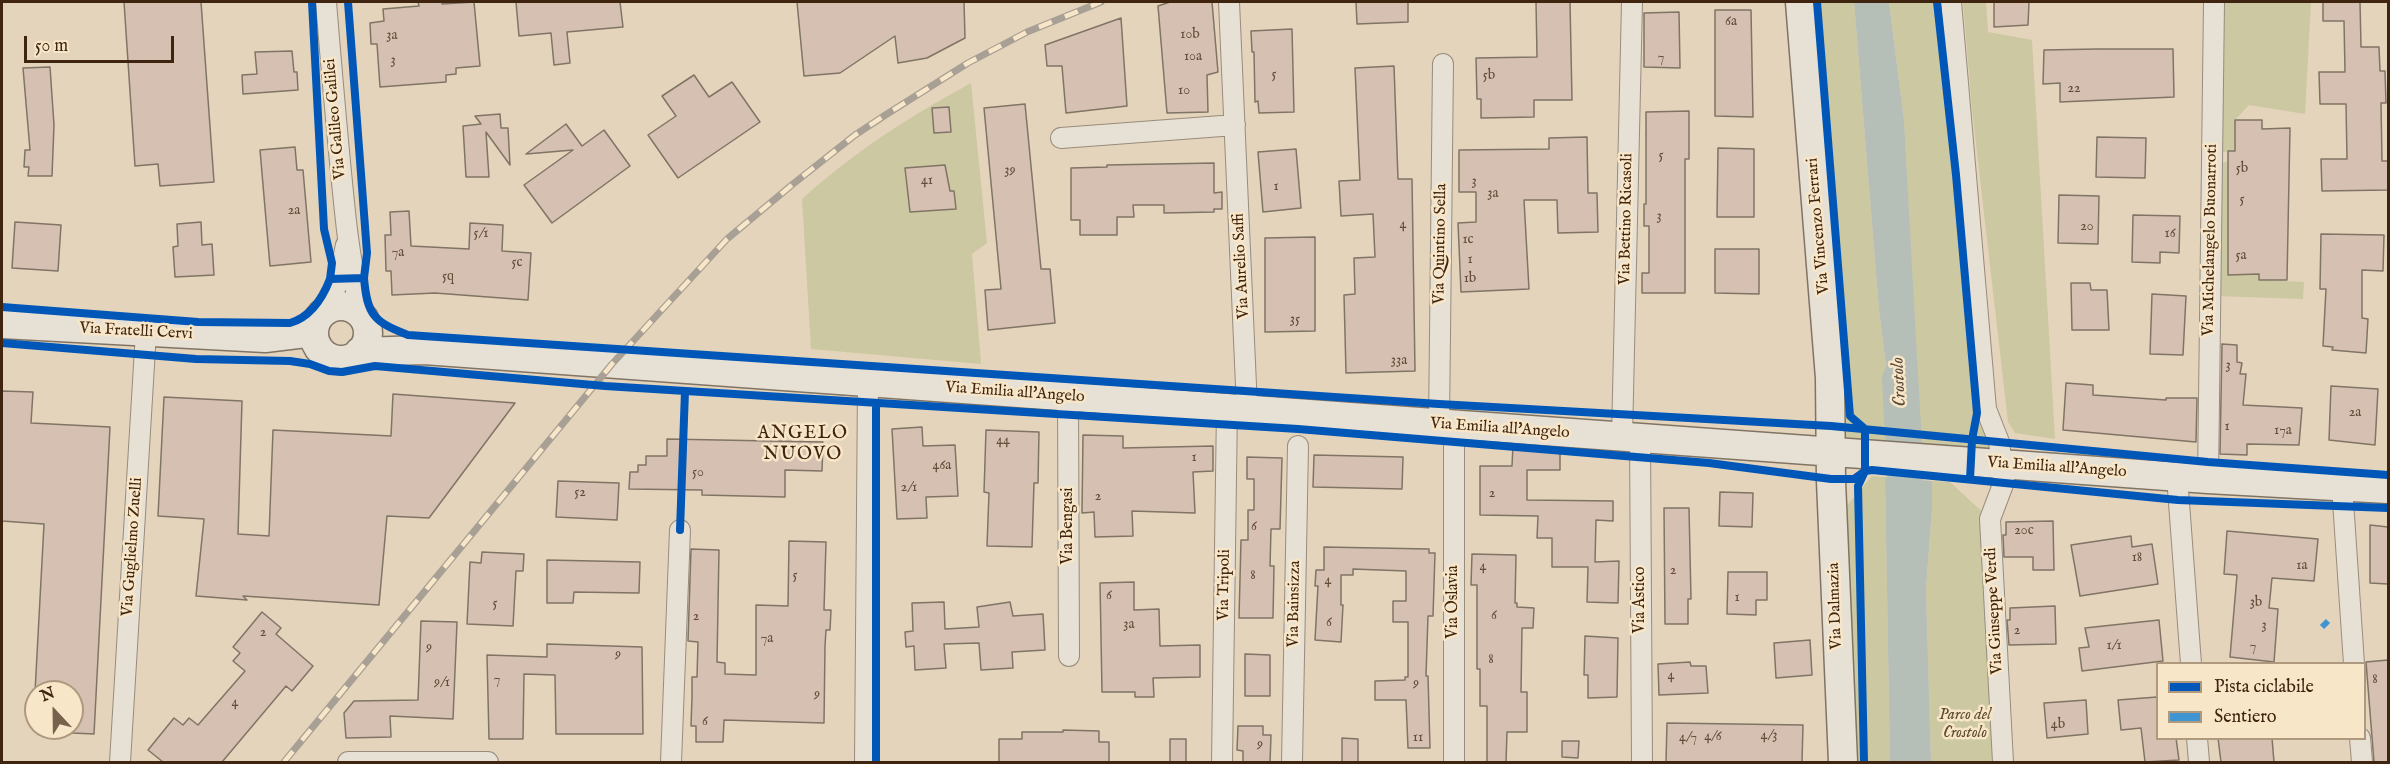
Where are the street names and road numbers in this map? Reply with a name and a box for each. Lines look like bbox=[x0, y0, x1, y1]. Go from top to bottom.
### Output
street label: Via Galileo Galilei bbox=[321, 58, 351, 180]
street label: Via Michelangelo Buonarroti bbox=[2200, 144, 2222, 336]
street label: Via Bettino Ricasoli bbox=[1616, 153, 1638, 285]
street label: Via Vincenzo Ferrari bbox=[1803, 157, 1835, 295]
street label: Via Quintino Sella bbox=[1430, 183, 1452, 305]
street label: Via Aurelio Saffi bbox=[1230, 213, 1254, 319]
street label: Via Fratelli Cervi bbox=[79, 319, 193, 345]
street label: Via Emilia all'Angelo bbox=[945, 379, 1085, 407]
street label: Via Emilia all'Angelo bbox=[1430, 415, 1570, 443]
street label: Via Emilia all'Angelo bbox=[1987, 454, 2127, 482]
street label: Via Guglielmo Zuelli bbox=[119, 477, 147, 617]
street label: Via Bengasi bbox=[1059, 487, 1079, 565]
street label: Via Giuseppe Verdi bbox=[1982, 547, 2008, 675]
street label: Via Tripoli bbox=[1215, 549, 1235, 621]
street label: Via Bainsizza bbox=[1285, 560, 1305, 648]
street label: Via Dalmazia bbox=[1825, 562, 1847, 650]
street label: Via Oslavia bbox=[1444, 565, 1464, 639]
street label: Via Astico bbox=[1631, 567, 1651, 633]

